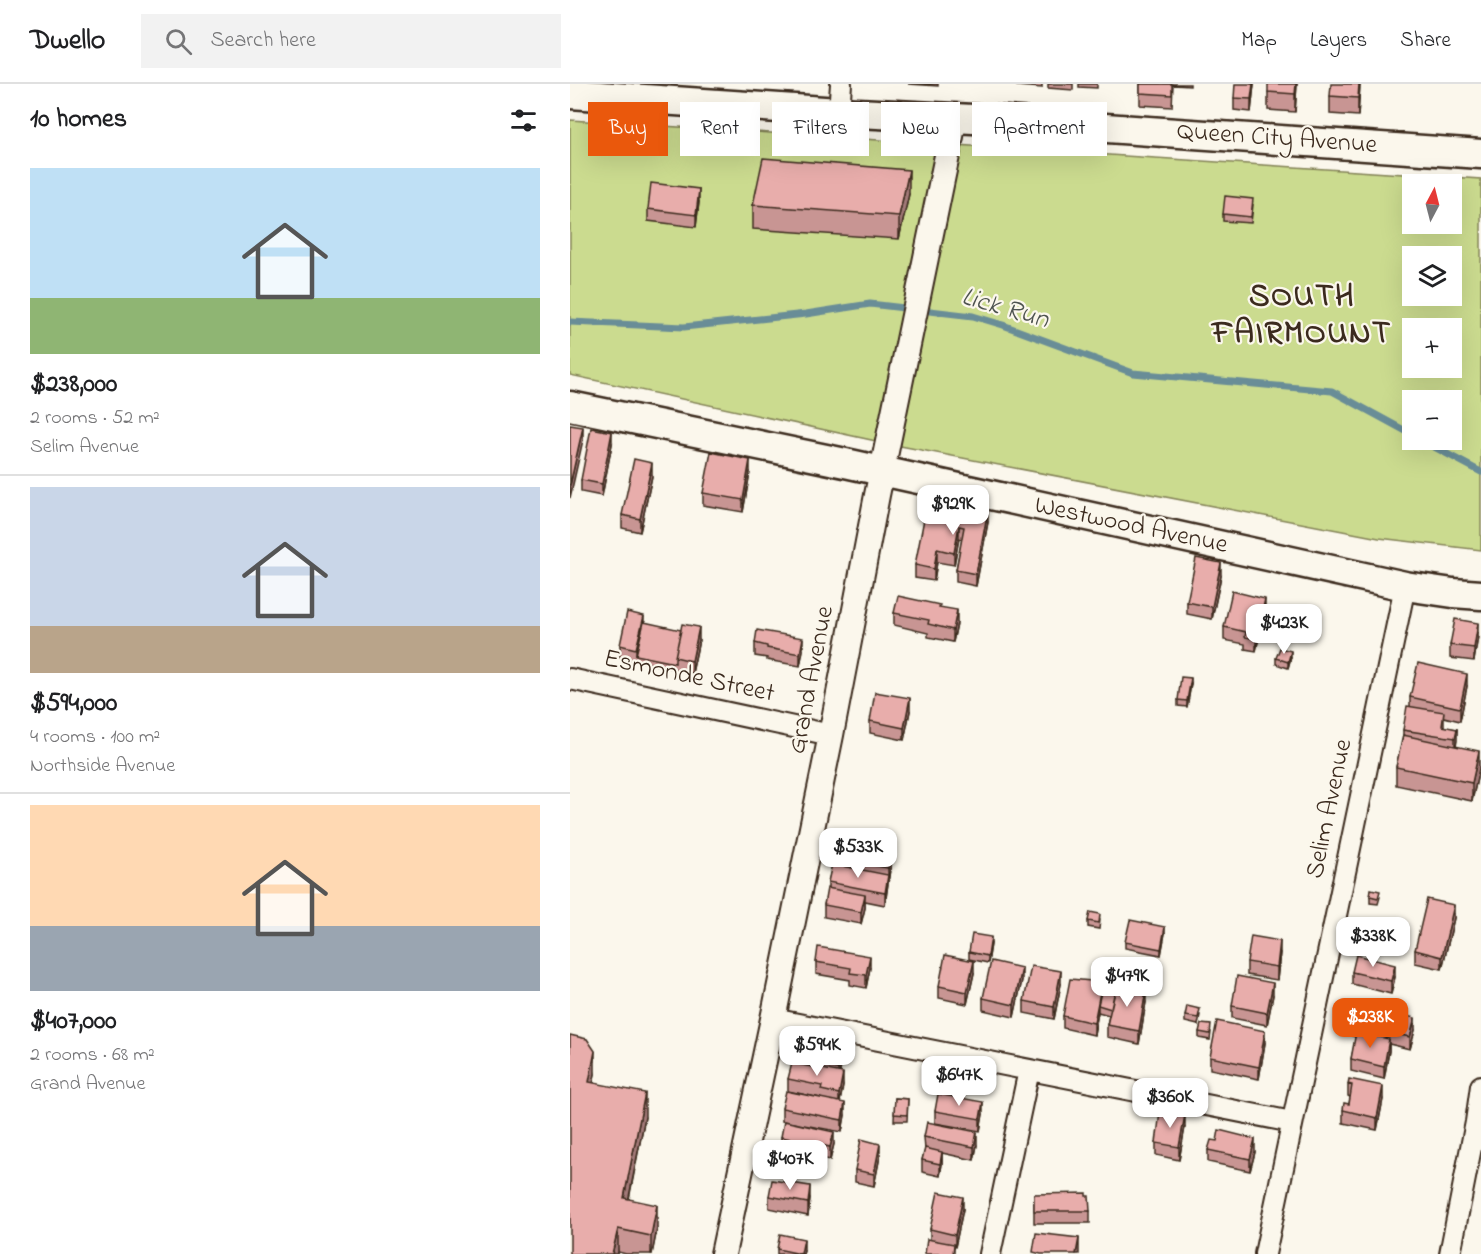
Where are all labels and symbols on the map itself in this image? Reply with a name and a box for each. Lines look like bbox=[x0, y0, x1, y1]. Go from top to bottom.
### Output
street label: Queen City Avenue bbox=[1176, 113, 1379, 165]
north arrow bbox=[1402, 174, 1462, 234]
district label: SOUTH FAIRMOUNT bbox=[1210, 274, 1392, 358]
water label: Lick Run bbox=[957, 278, 1054, 340]
pin: $929K bbox=[911, 485, 995, 536]
street label: Westwood Avenue bbox=[1031, 487, 1231, 565]
street label: Grand Avenue bbox=[779, 602, 845, 757]
pin: $423K bbox=[1242, 604, 1326, 655]
street label: Esmonde Street bbox=[600, 640, 778, 714]
street label: Selim Avenue bbox=[1297, 735, 1363, 882]
pin: $533K bbox=[816, 828, 900, 879]
pin: $338K bbox=[1331, 917, 1415, 968]
pin: $479K bbox=[1085, 957, 1169, 1008]
pin: $238K bbox=[1328, 998, 1412, 1049]
pin: $594K bbox=[775, 1026, 859, 1077]
pin: $647K bbox=[917, 1056, 1001, 1107]
pin: $360K bbox=[1128, 1078, 1212, 1129]
pin: $407K bbox=[748, 1140, 832, 1191]

